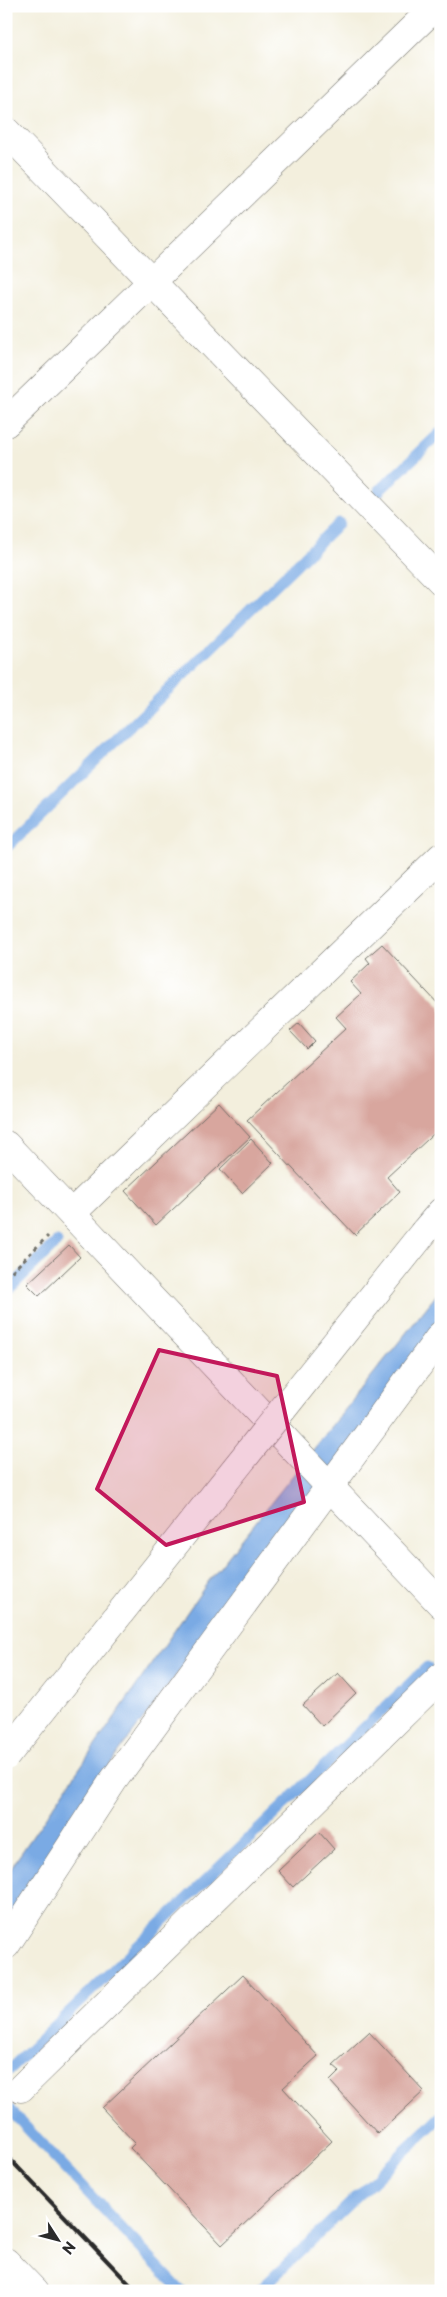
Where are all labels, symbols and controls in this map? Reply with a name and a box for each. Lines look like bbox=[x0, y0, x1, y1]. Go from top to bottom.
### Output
north arrow bbox=[32, 2214, 82, 2264]
text: N bbox=[57, 2237, 81, 2259]

